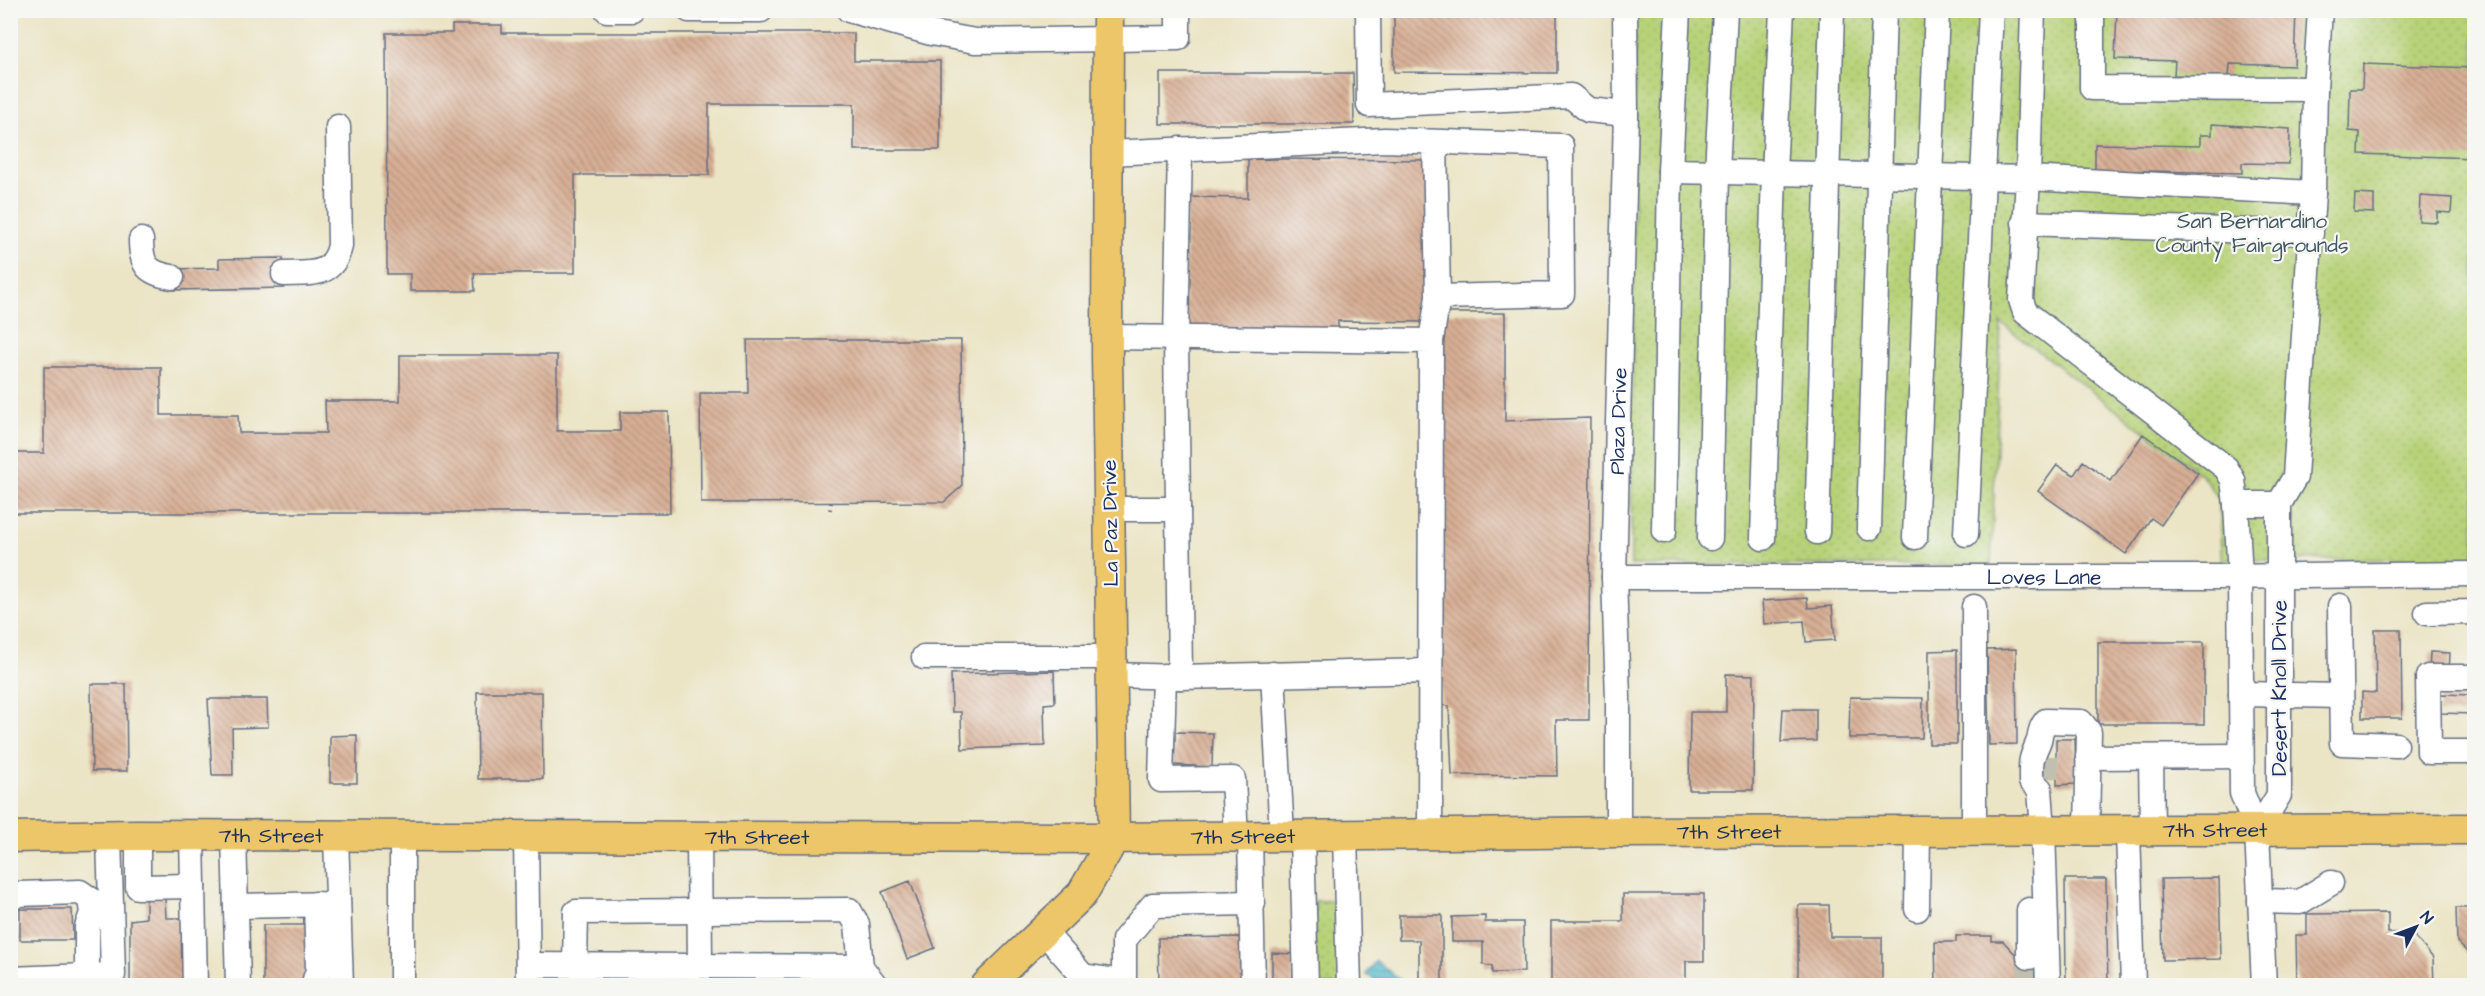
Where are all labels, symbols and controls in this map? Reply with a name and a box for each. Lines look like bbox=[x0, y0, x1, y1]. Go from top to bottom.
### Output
park label: San Bernardino County Fairgrounds bbox=[2156, 207, 2348, 262]
street label: Plaza Drive bbox=[1603, 367, 1634, 475]
street label: La Paz Drive bbox=[1095, 459, 1126, 587]
street label: Loves Lane bbox=[1987, 563, 2101, 592]
street label: Desert Knoll Drive bbox=[2265, 600, 2294, 776]
street label: 7th Street bbox=[2162, 816, 2268, 845]
street label: 7th Street bbox=[1676, 817, 1782, 847]
street label: 7th Street bbox=[218, 821, 324, 851]
street label: 7th Street bbox=[1190, 822, 1296, 852]
street label: 7th Street bbox=[704, 823, 810, 852]
north arrow bbox=[2386, 897, 2446, 957]
text: N bbox=[2415, 907, 2438, 929]

